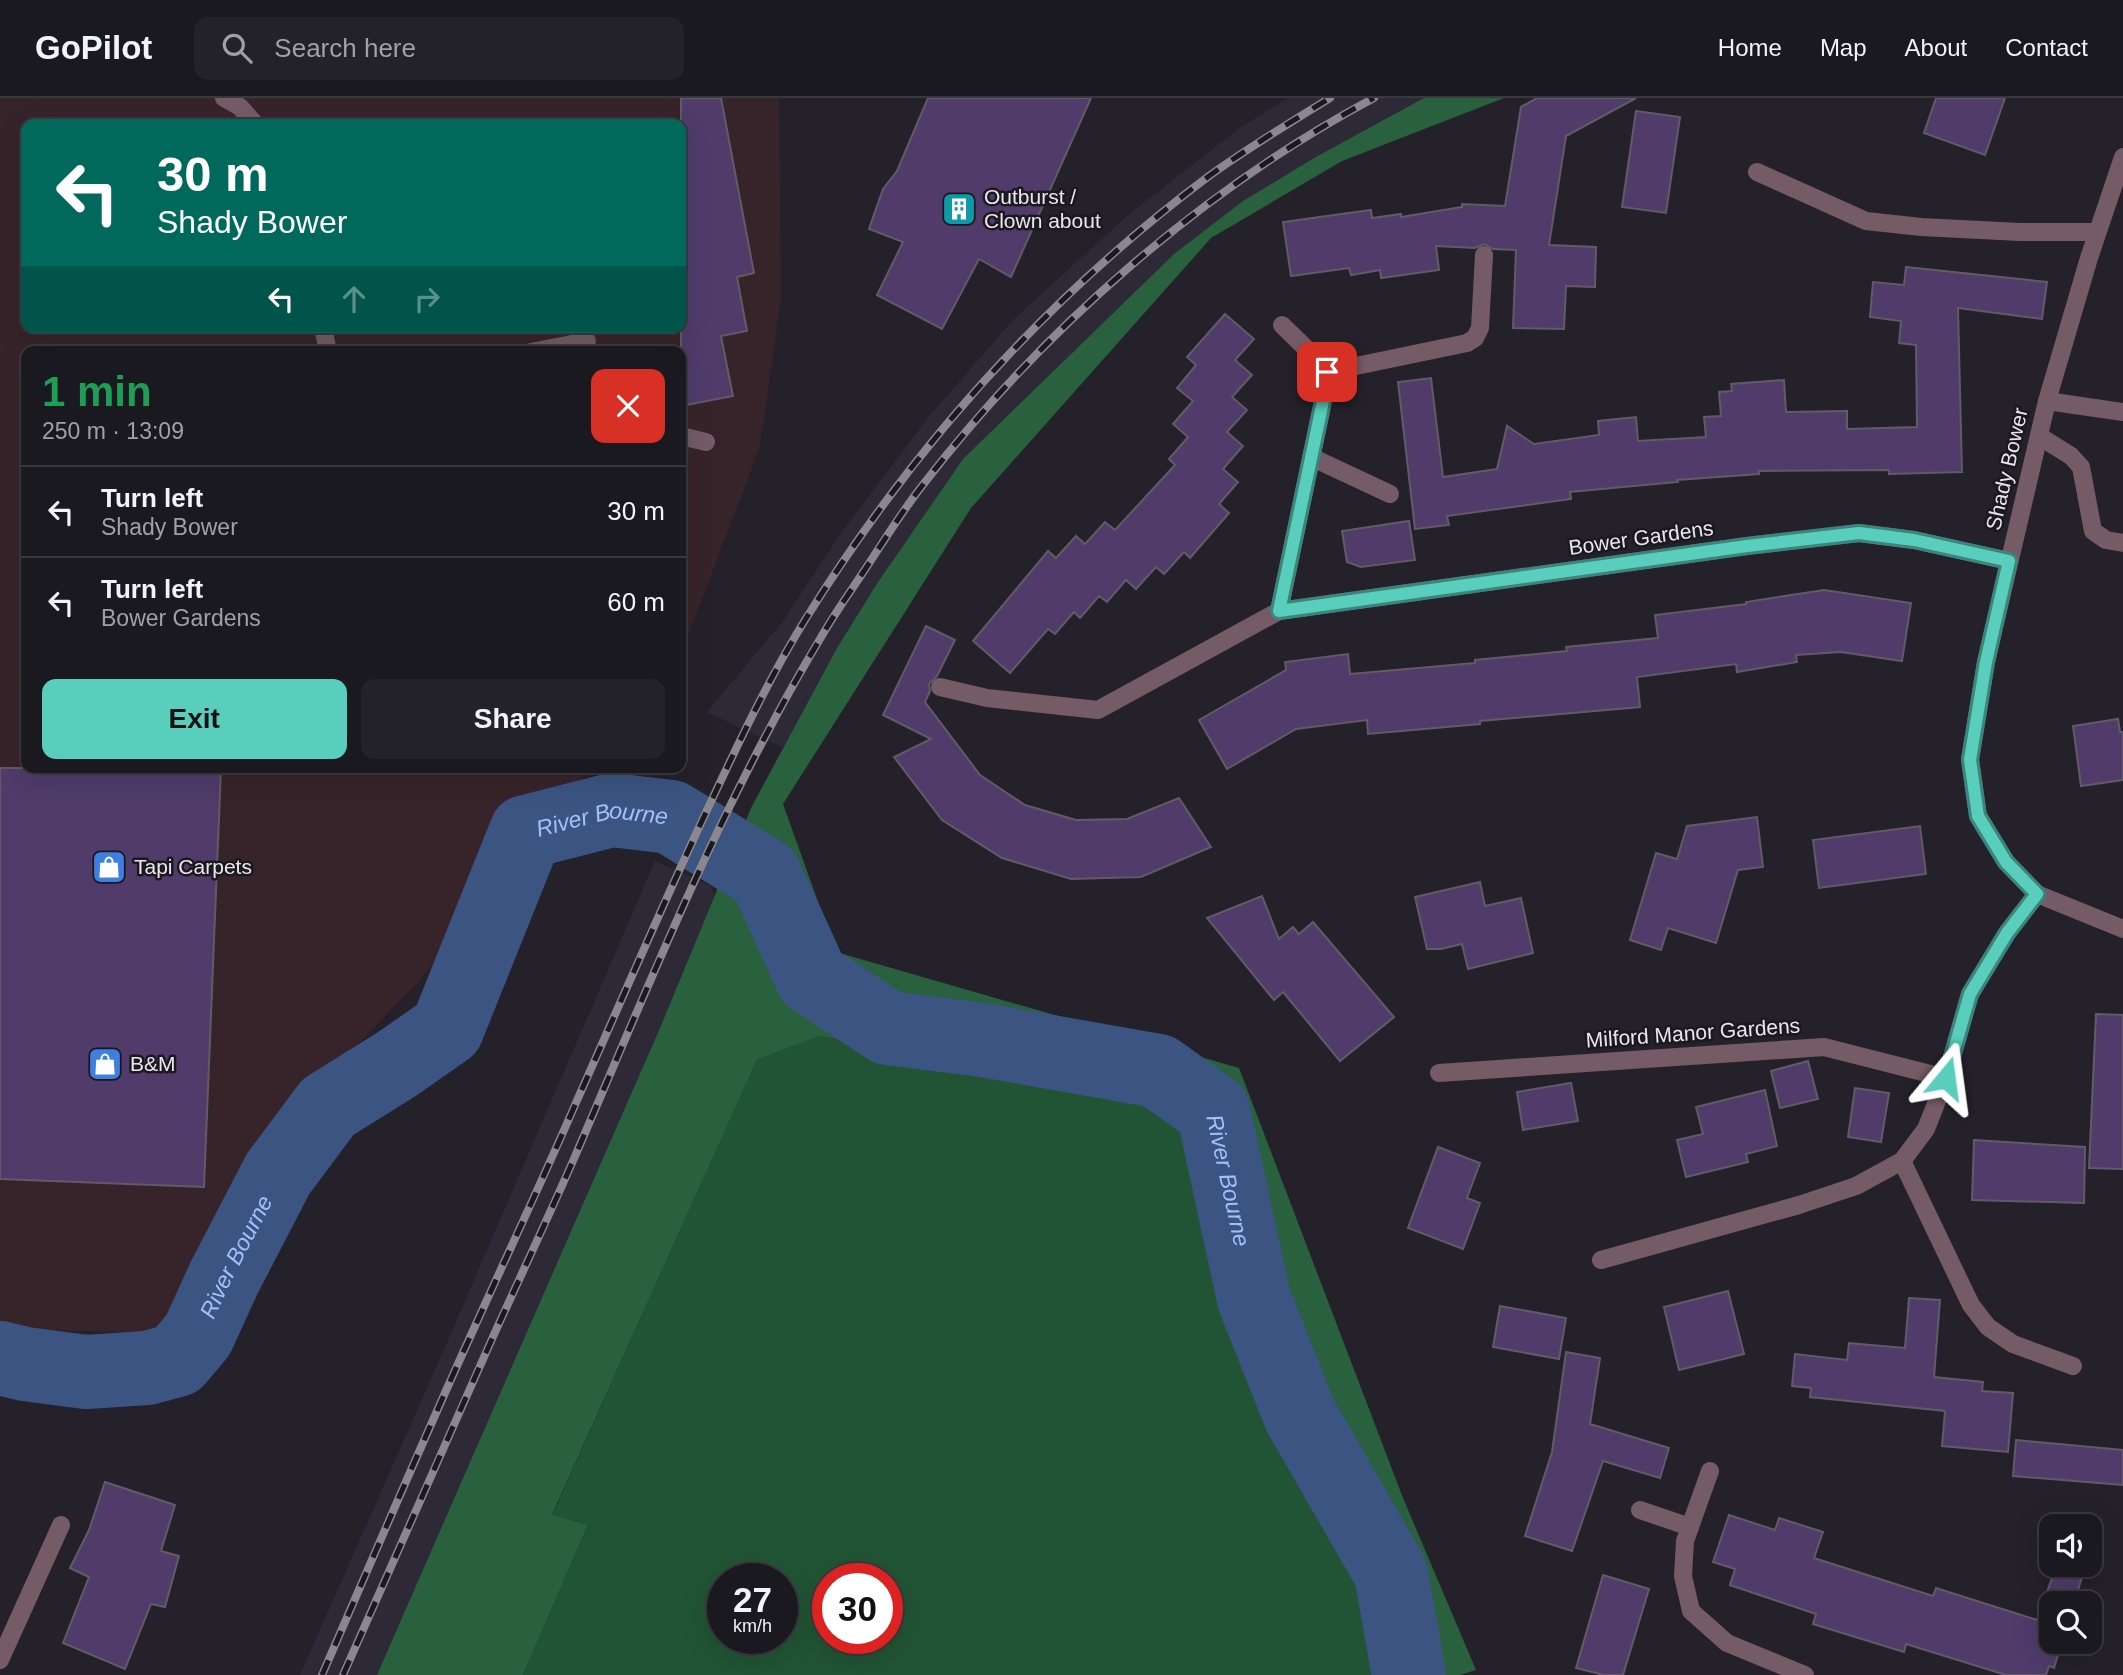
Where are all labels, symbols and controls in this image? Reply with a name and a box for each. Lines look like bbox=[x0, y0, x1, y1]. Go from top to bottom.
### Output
search box bbox=[194, 17, 684, 80]
text: GoPilot bbox=[35, 29, 152, 66]
icon: search bbox=[218, 29, 256, 67]
text: Search here bbox=[274, 33, 416, 63]
text: Home bbox=[1718, 34, 1782, 61]
text: Map bbox=[1820, 34, 1867, 61]
text: About bbox=[1905, 34, 1967, 61]
text: Contact bbox=[2005, 34, 2088, 61]
icon: left bbox=[42, 147, 133, 238]
text: 30 m bbox=[157, 147, 269, 201]
place label: Outburst / Clown about bbox=[984, 185, 1101, 232]
building icon: Outburst / Clown about bbox=[940, 190, 978, 228]
text: Shady Bower bbox=[157, 204, 347, 240]
icon: left bbox=[262, 280, 300, 318]
icon: ahead bbox=[335, 280, 373, 318]
icon: right bbox=[408, 280, 446, 318]
pin bbox=[1297, 342, 1357, 402]
icon: arrive bbox=[1308, 353, 1346, 391]
text: 1 min bbox=[42, 368, 152, 415]
button: close bbox=[591, 369, 665, 443]
street label: Shady Bower bbox=[1981, 405, 2032, 532]
text: 250 m · 13:09 bbox=[42, 418, 184, 444]
text: Turn left bbox=[101, 483, 203, 513]
icon: left bbox=[42, 493, 80, 531]
text: 30 m bbox=[607, 496, 665, 526]
text: Shady Bower bbox=[101, 514, 238, 540]
street label: Bower Gardens bbox=[1567, 516, 1715, 559]
text: Turn left bbox=[101, 574, 203, 604]
icon: left bbox=[42, 584, 80, 622]
text: 60 m bbox=[607, 587, 665, 617]
text: Bower Gardens bbox=[101, 605, 261, 631]
button: Exit bbox=[42, 679, 347, 759]
button: Share bbox=[361, 679, 665, 759]
water label: River Bourne bbox=[533, 797, 669, 842]
shop icon: Tapi Carpets bbox=[90, 848, 128, 886]
place label: Tapi Carpets bbox=[134, 855, 252, 878]
street label: Milford Manor Gardens bbox=[1585, 1014, 1801, 1051]
position arrow bbox=[1909, 1041, 1983, 1115]
shop icon: B&M bbox=[86, 1045, 124, 1083]
place label: B&M bbox=[130, 1052, 176, 1075]
water label: River Bourne bbox=[1201, 1112, 1255, 1249]
water label: River Bourne bbox=[194, 1191, 278, 1322]
map controls bbox=[2039, 1514, 2102, 1654]
button: sound bbox=[2039, 1514, 2102, 1577]
speed limit sign: 30 bbox=[812, 1563, 903, 1654]
text: 27 bbox=[733, 1580, 772, 1619]
button: search bbox=[2039, 1591, 2102, 1654]
text: km/h bbox=[733, 1616, 772, 1636]

